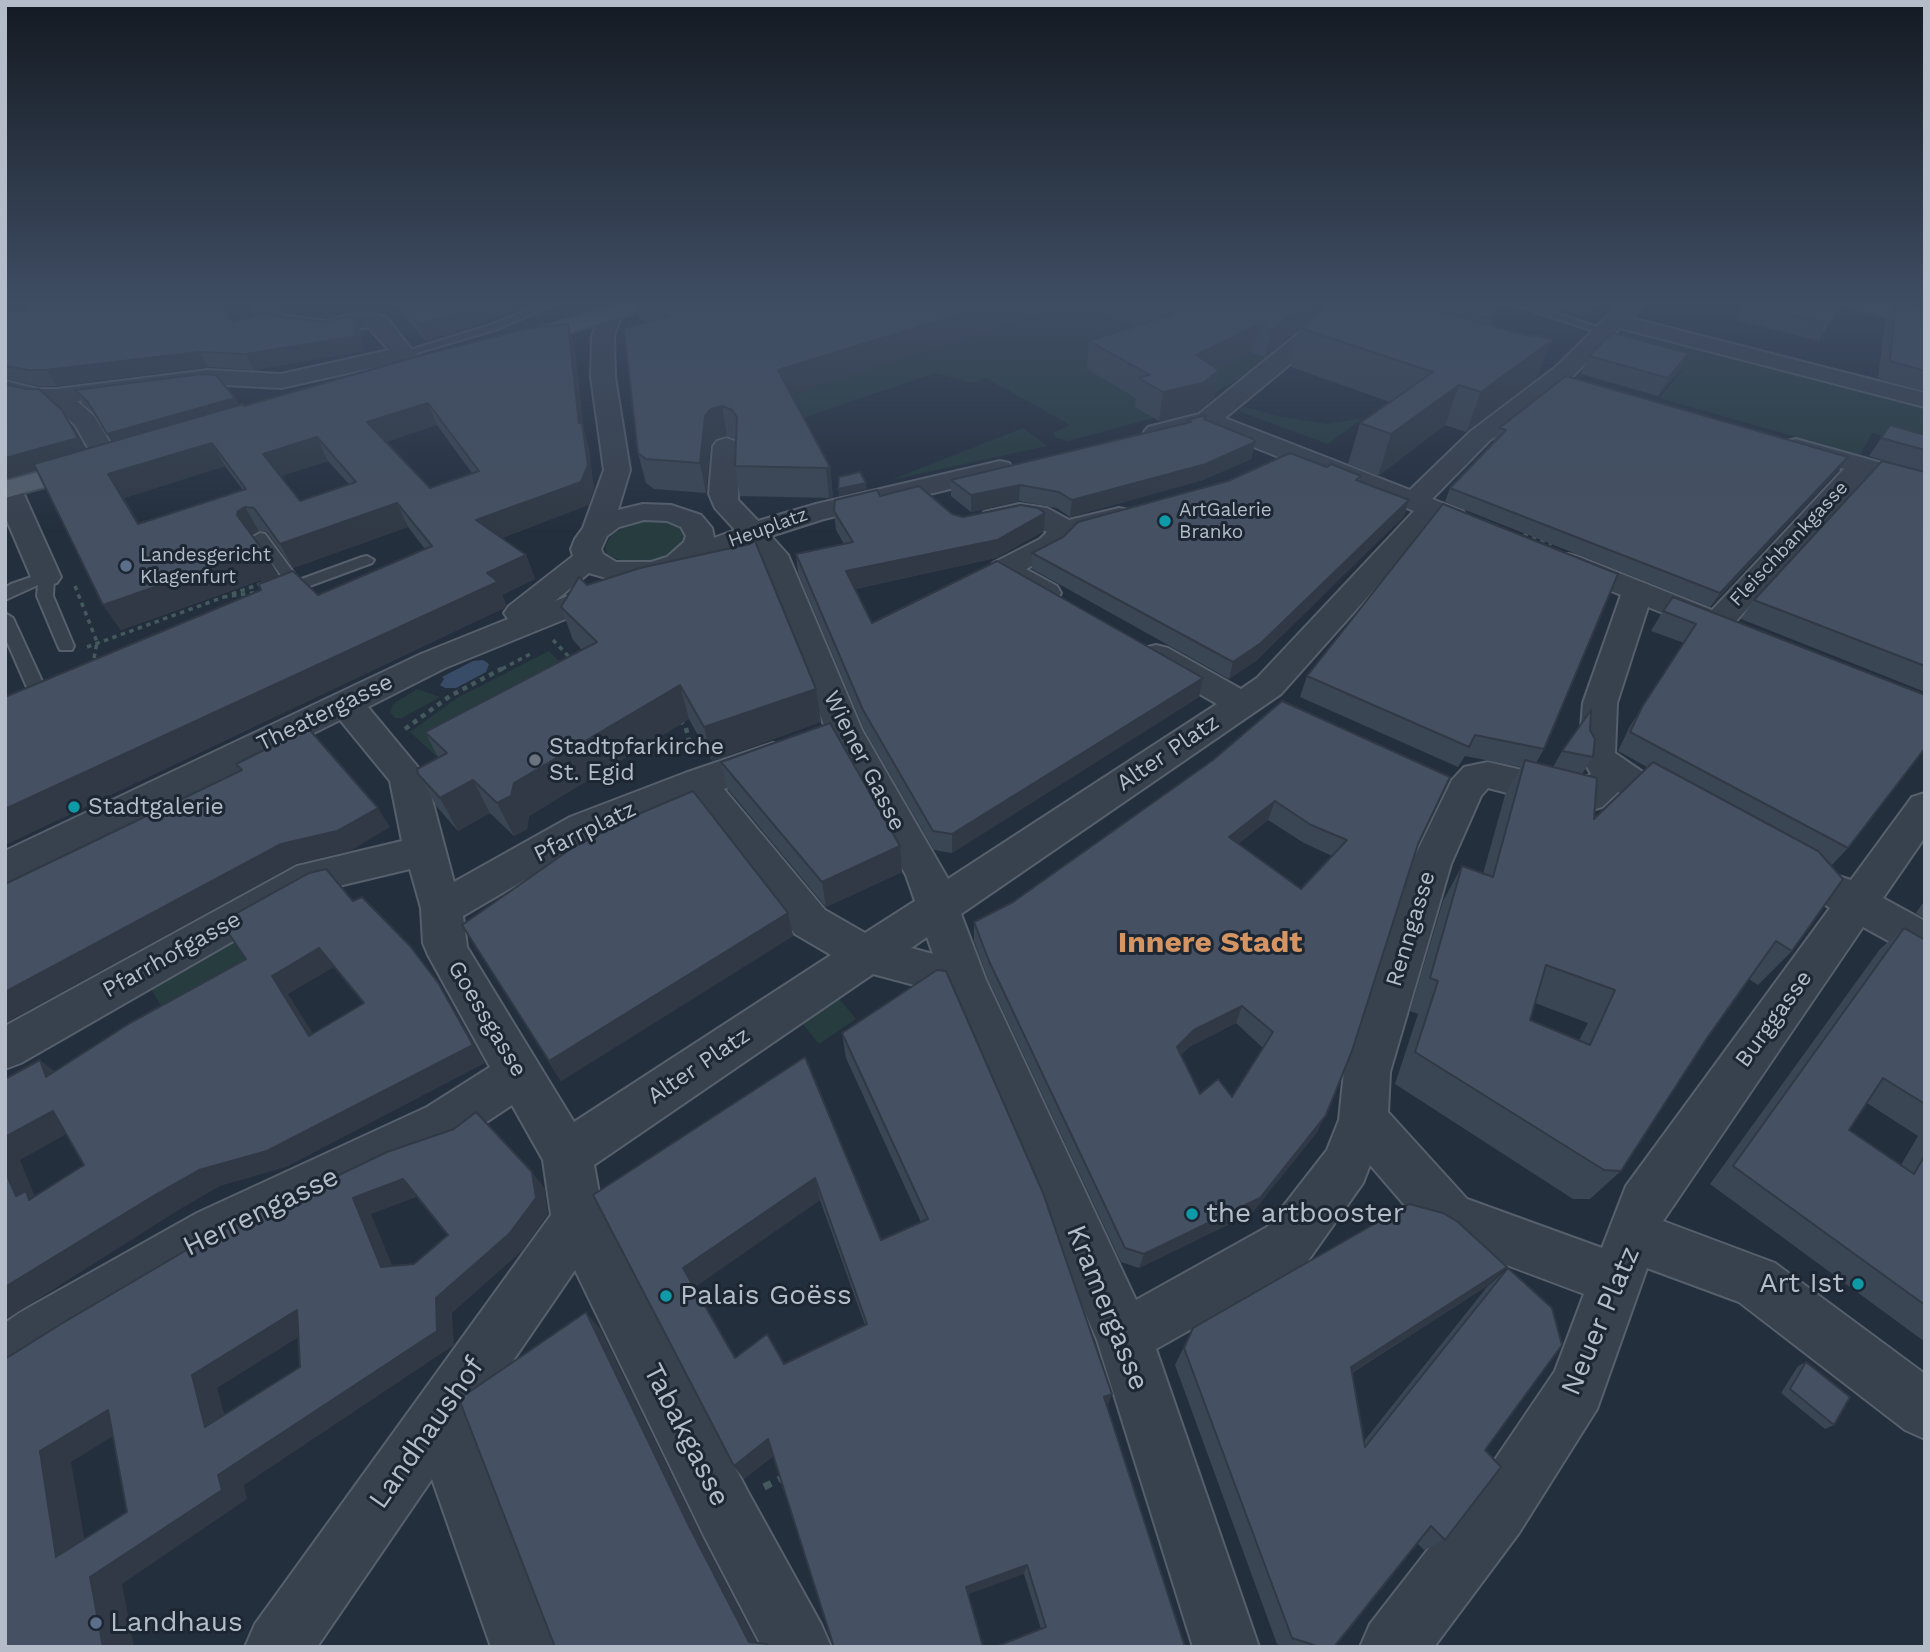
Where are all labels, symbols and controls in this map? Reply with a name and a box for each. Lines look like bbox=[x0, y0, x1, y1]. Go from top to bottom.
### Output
street label: Fleischbankgasse bbox=[1725, 477, 1853, 611]
place label: ArtGalerie Branko bbox=[1179, 499, 1272, 543]
street label: Heuplatz bbox=[725, 503, 811, 553]
marker: ArtGalerie Branko bbox=[1157, 513, 1173, 529]
place label: Landesgericht Klagenfurt bbox=[140, 544, 271, 588]
marker: Landesgericht Klagenfurt bbox=[118, 558, 134, 574]
street label: Theatergasse bbox=[252, 668, 398, 758]
street label: Wiener Gasse bbox=[817, 686, 911, 836]
street label: Alter Platz bbox=[1112, 709, 1224, 797]
place label: Stadtpfarkirche St. Egid bbox=[549, 733, 724, 787]
marker: Stadtpfarkirche St. Egid bbox=[527, 752, 543, 768]
place label: Stadtgalerie bbox=[88, 793, 224, 821]
street label: Pfarrplatz bbox=[529, 795, 641, 869]
marker: Stadtgalerie bbox=[66, 799, 82, 815]
street label: Renngasse bbox=[1380, 868, 1442, 990]
street label: Pfarrhofgasse bbox=[98, 906, 246, 1004]
district label: Innere Stadt bbox=[1118, 925, 1302, 961]
street label: Goessgasse bbox=[442, 956, 532, 1082]
street label: Burggasse bbox=[1730, 965, 1818, 1073]
street label: Alter Platz bbox=[643, 1022, 755, 1110]
street label: Herrengasse bbox=[178, 1160, 344, 1264]
place label: the artbooster bbox=[1206, 1197, 1404, 1231]
marker: the artbooster bbox=[1184, 1206, 1200, 1222]
street label: Kramergasse bbox=[1059, 1220, 1155, 1396]
street label: Neuer Platz bbox=[1555, 1241, 1647, 1401]
place label: Art Ist bbox=[1759, 1267, 1844, 1301]
marker: Art Ist bbox=[1850, 1276, 1866, 1292]
place label: Palais Goëss bbox=[680, 1279, 852, 1313]
marker: Palais Goëss bbox=[658, 1288, 674, 1304]
street label: Landhaushof bbox=[362, 1351, 492, 1515]
street label: Tabakgasse bbox=[636, 1358, 736, 1512]
place label: Landhaus bbox=[110, 1606, 243, 1640]
marker: Landhaus bbox=[88, 1615, 104, 1631]

